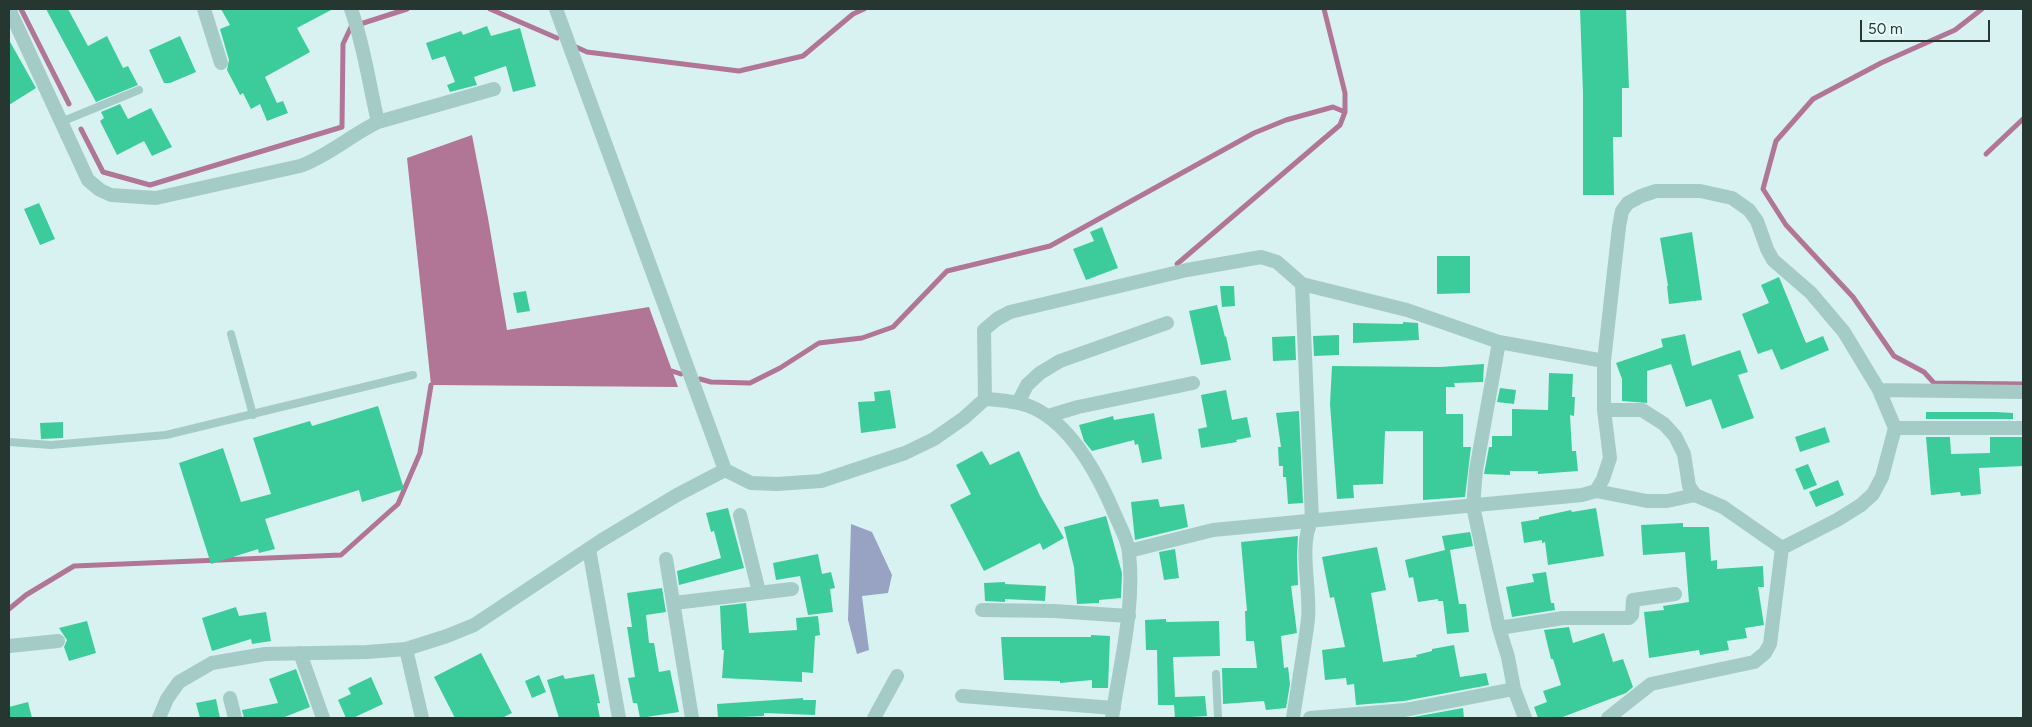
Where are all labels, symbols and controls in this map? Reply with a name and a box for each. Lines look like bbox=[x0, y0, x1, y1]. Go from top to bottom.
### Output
scale bar bbox=[1862, 10, 1992, 42]
text: 50 m bbox=[1868, 20, 1903, 38]

